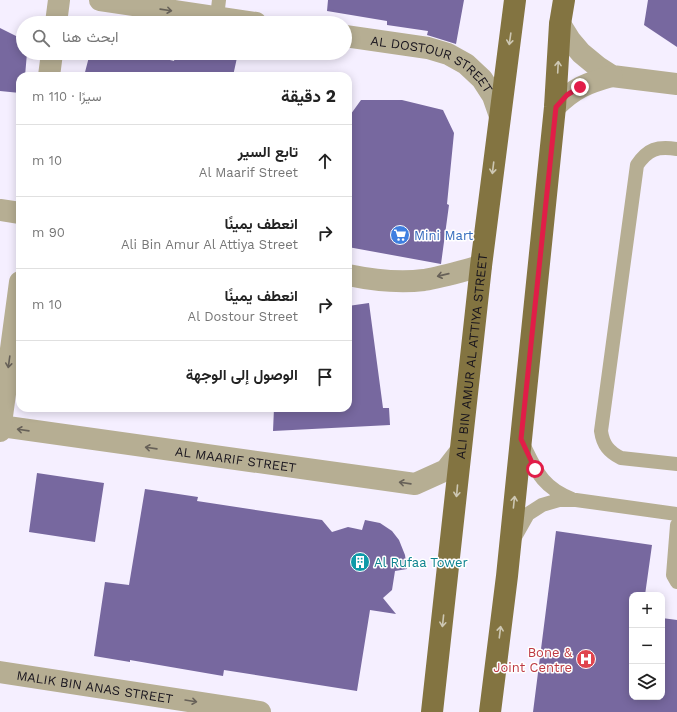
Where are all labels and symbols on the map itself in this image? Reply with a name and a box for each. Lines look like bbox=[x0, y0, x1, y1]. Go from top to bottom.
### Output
one-way arrow bbox=[159, 6, 172, 14]
one-way arrow bbox=[506, 32, 514, 45]
street label: AL DOSTOUR STREET bbox=[370, 33, 496, 96]
one-way arrow bbox=[554, 61, 561, 74]
route end bbox=[571, 78, 589, 96]
one-way arrow bbox=[490, 161, 497, 174]
supermarket icon: Mini Mart bbox=[389, 224, 411, 246]
place label: Mini Mart bbox=[414, 228, 474, 243]
street label: ALI BIN AMUR AL ATTIYA STREET bbox=[453, 252, 491, 460]
one-way arrow bbox=[437, 272, 450, 279]
one-way arrow bbox=[5, 355, 13, 368]
one-way arrow bbox=[16, 426, 29, 434]
one-way arrow bbox=[145, 444, 158, 452]
street label: AL MAARIF STREET bbox=[174, 444, 297, 475]
route start bbox=[526, 460, 544, 478]
one-way arrow bbox=[399, 479, 412, 487]
one-way arrow bbox=[453, 484, 460, 497]
one-way arrow bbox=[511, 496, 518, 509]
building icon: Al Rufaa Tower bbox=[349, 551, 371, 573]
place label: Al Rufaa Tower bbox=[374, 555, 468, 570]
one-way arrow bbox=[439, 614, 447, 627]
one-way arrow bbox=[496, 626, 504, 639]
place label: Bone & Joint Centre bbox=[493, 645, 573, 675]
hospital icon: Bone & Joint Centre bbox=[575, 648, 597, 670]
street label: MALIK BIN ANAS STREET bbox=[15, 668, 174, 707]
one-way arrow bbox=[184, 697, 197, 705]

